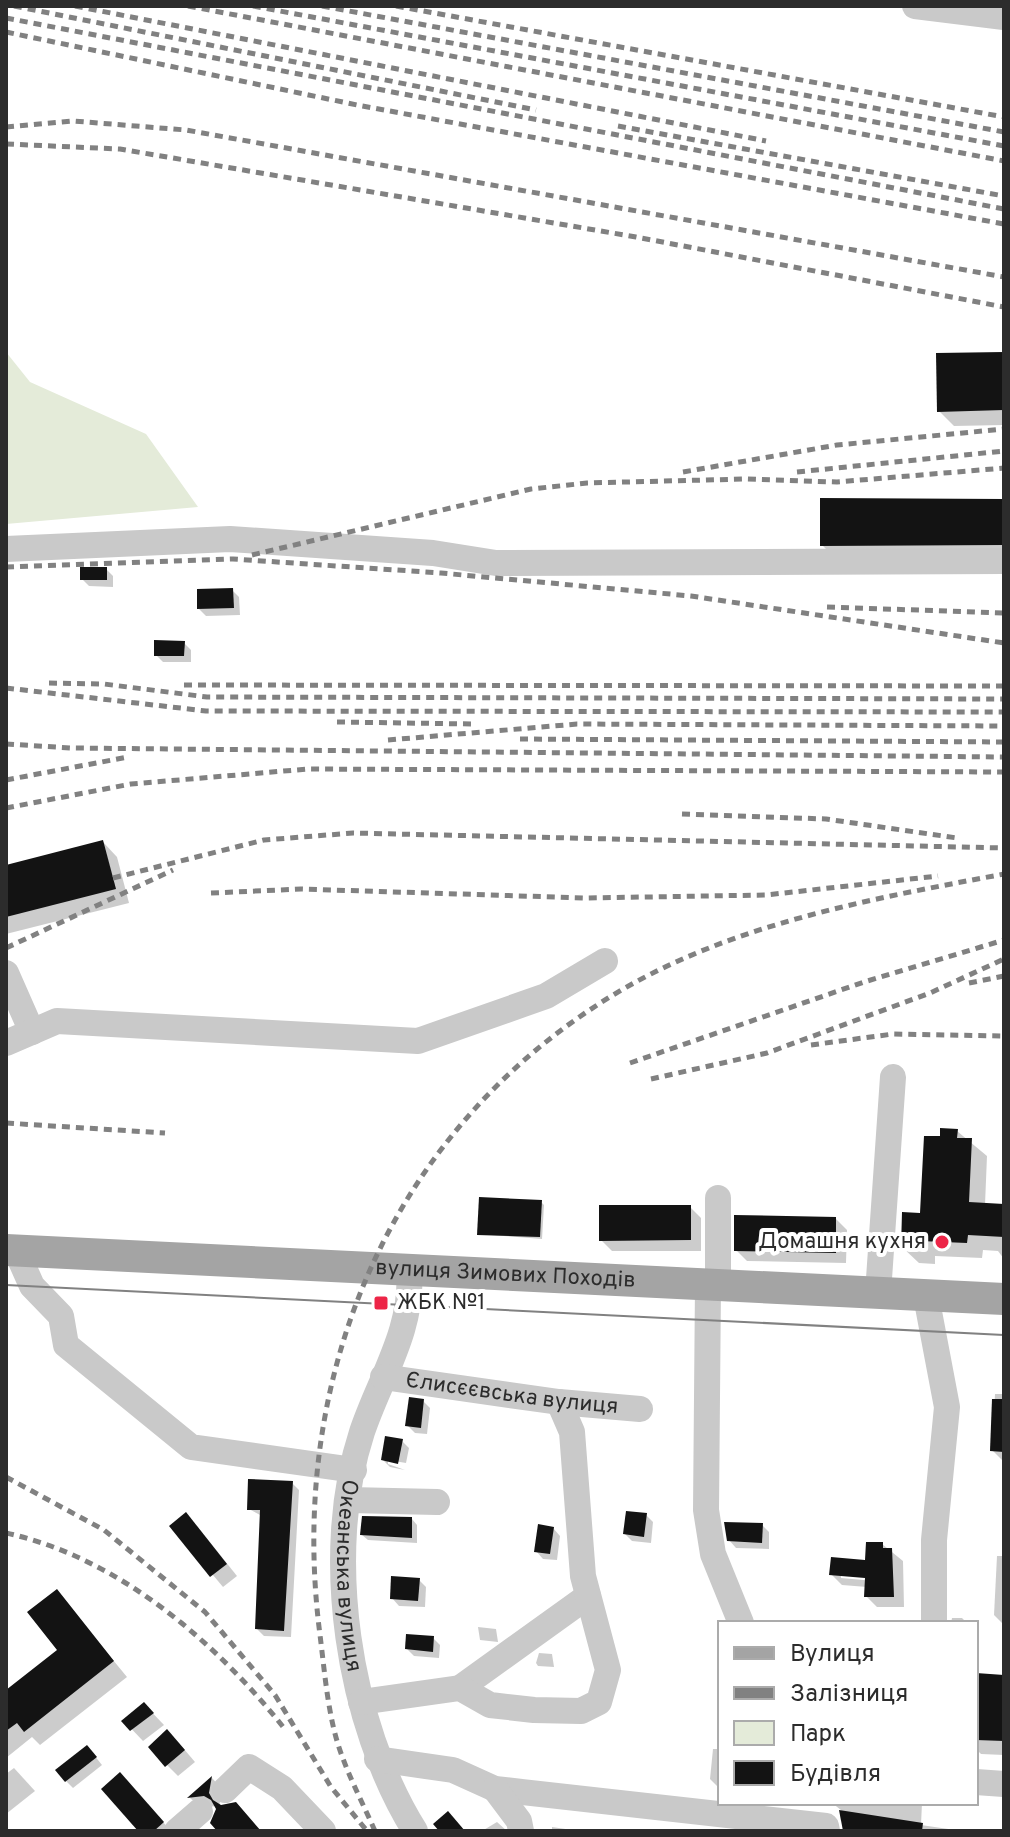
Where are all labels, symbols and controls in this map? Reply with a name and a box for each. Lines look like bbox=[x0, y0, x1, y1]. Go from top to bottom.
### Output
place label: Домашня кухня bbox=[758, 1229, 926, 1256]
marker: Домашня кухня bbox=[933, 1233, 951, 1251]
street label: вулиця Зимових Походів bbox=[375, 1255, 636, 1294]
place label: ЖБК №1 bbox=[397, 1290, 486, 1317]
marker: ЖБК №1 bbox=[372, 1294, 390, 1312]
street label: Єлисєєвська вулиця bbox=[404, 1367, 619, 1421]
street label: Океанська вулиця bbox=[330, 1477, 367, 1674]
legend bbox=[718, 1621, 978, 1805]
text: Вулиця bbox=[790, 1640, 874, 1670]
text: Залізниця bbox=[790, 1680, 908, 1710]
text: Парк bbox=[790, 1720, 846, 1750]
text: Будівля bbox=[790, 1760, 881, 1790]

